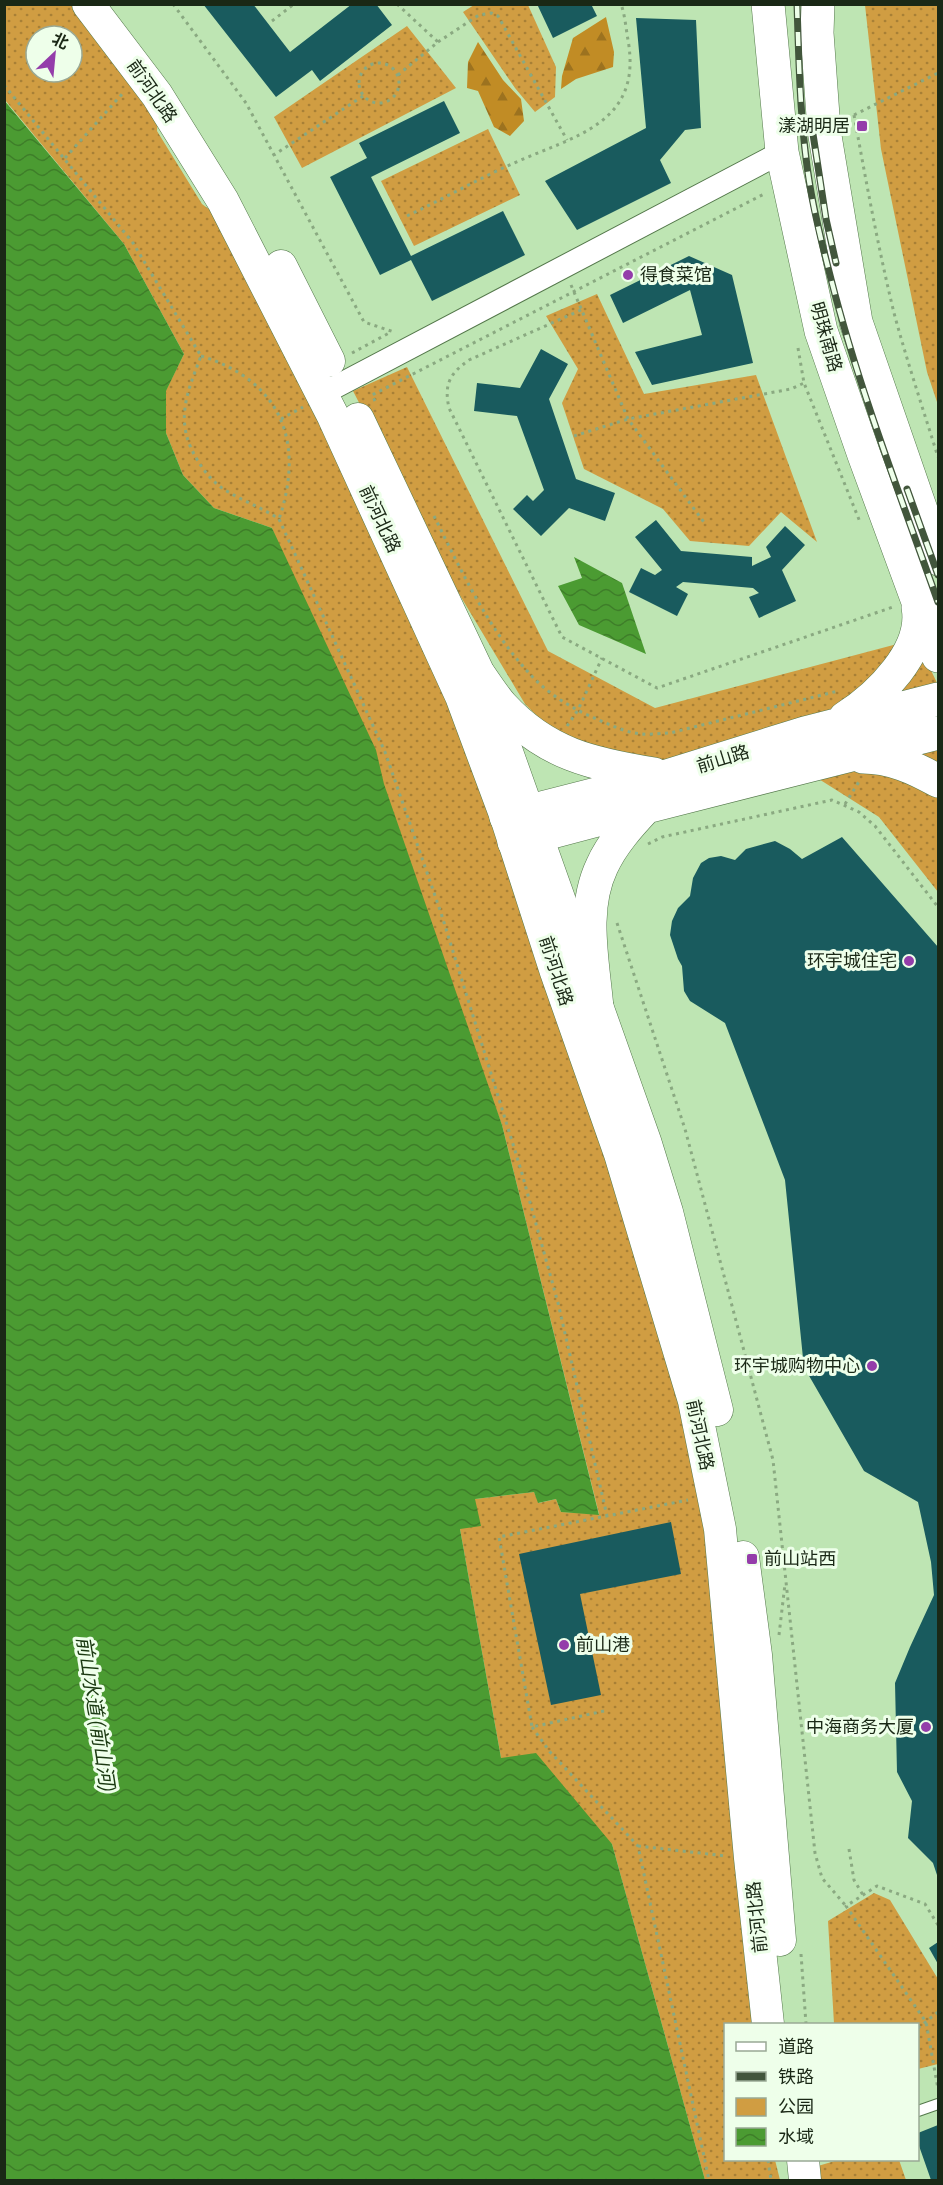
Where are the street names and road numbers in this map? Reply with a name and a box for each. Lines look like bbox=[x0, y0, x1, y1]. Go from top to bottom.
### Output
street label: 前河北路 bbox=[124, 55, 182, 126]
street label: 明珠南路 bbox=[807, 299, 846, 374]
street label: 前河北路 bbox=[357, 482, 405, 555]
street label: 前山路 bbox=[694, 741, 751, 776]
street label: 前河北路 bbox=[536, 933, 578, 1008]
street label: 前河北路 bbox=[684, 1397, 718, 1472]
street label: 前河北路 bbox=[742, 1880, 770, 1954]

